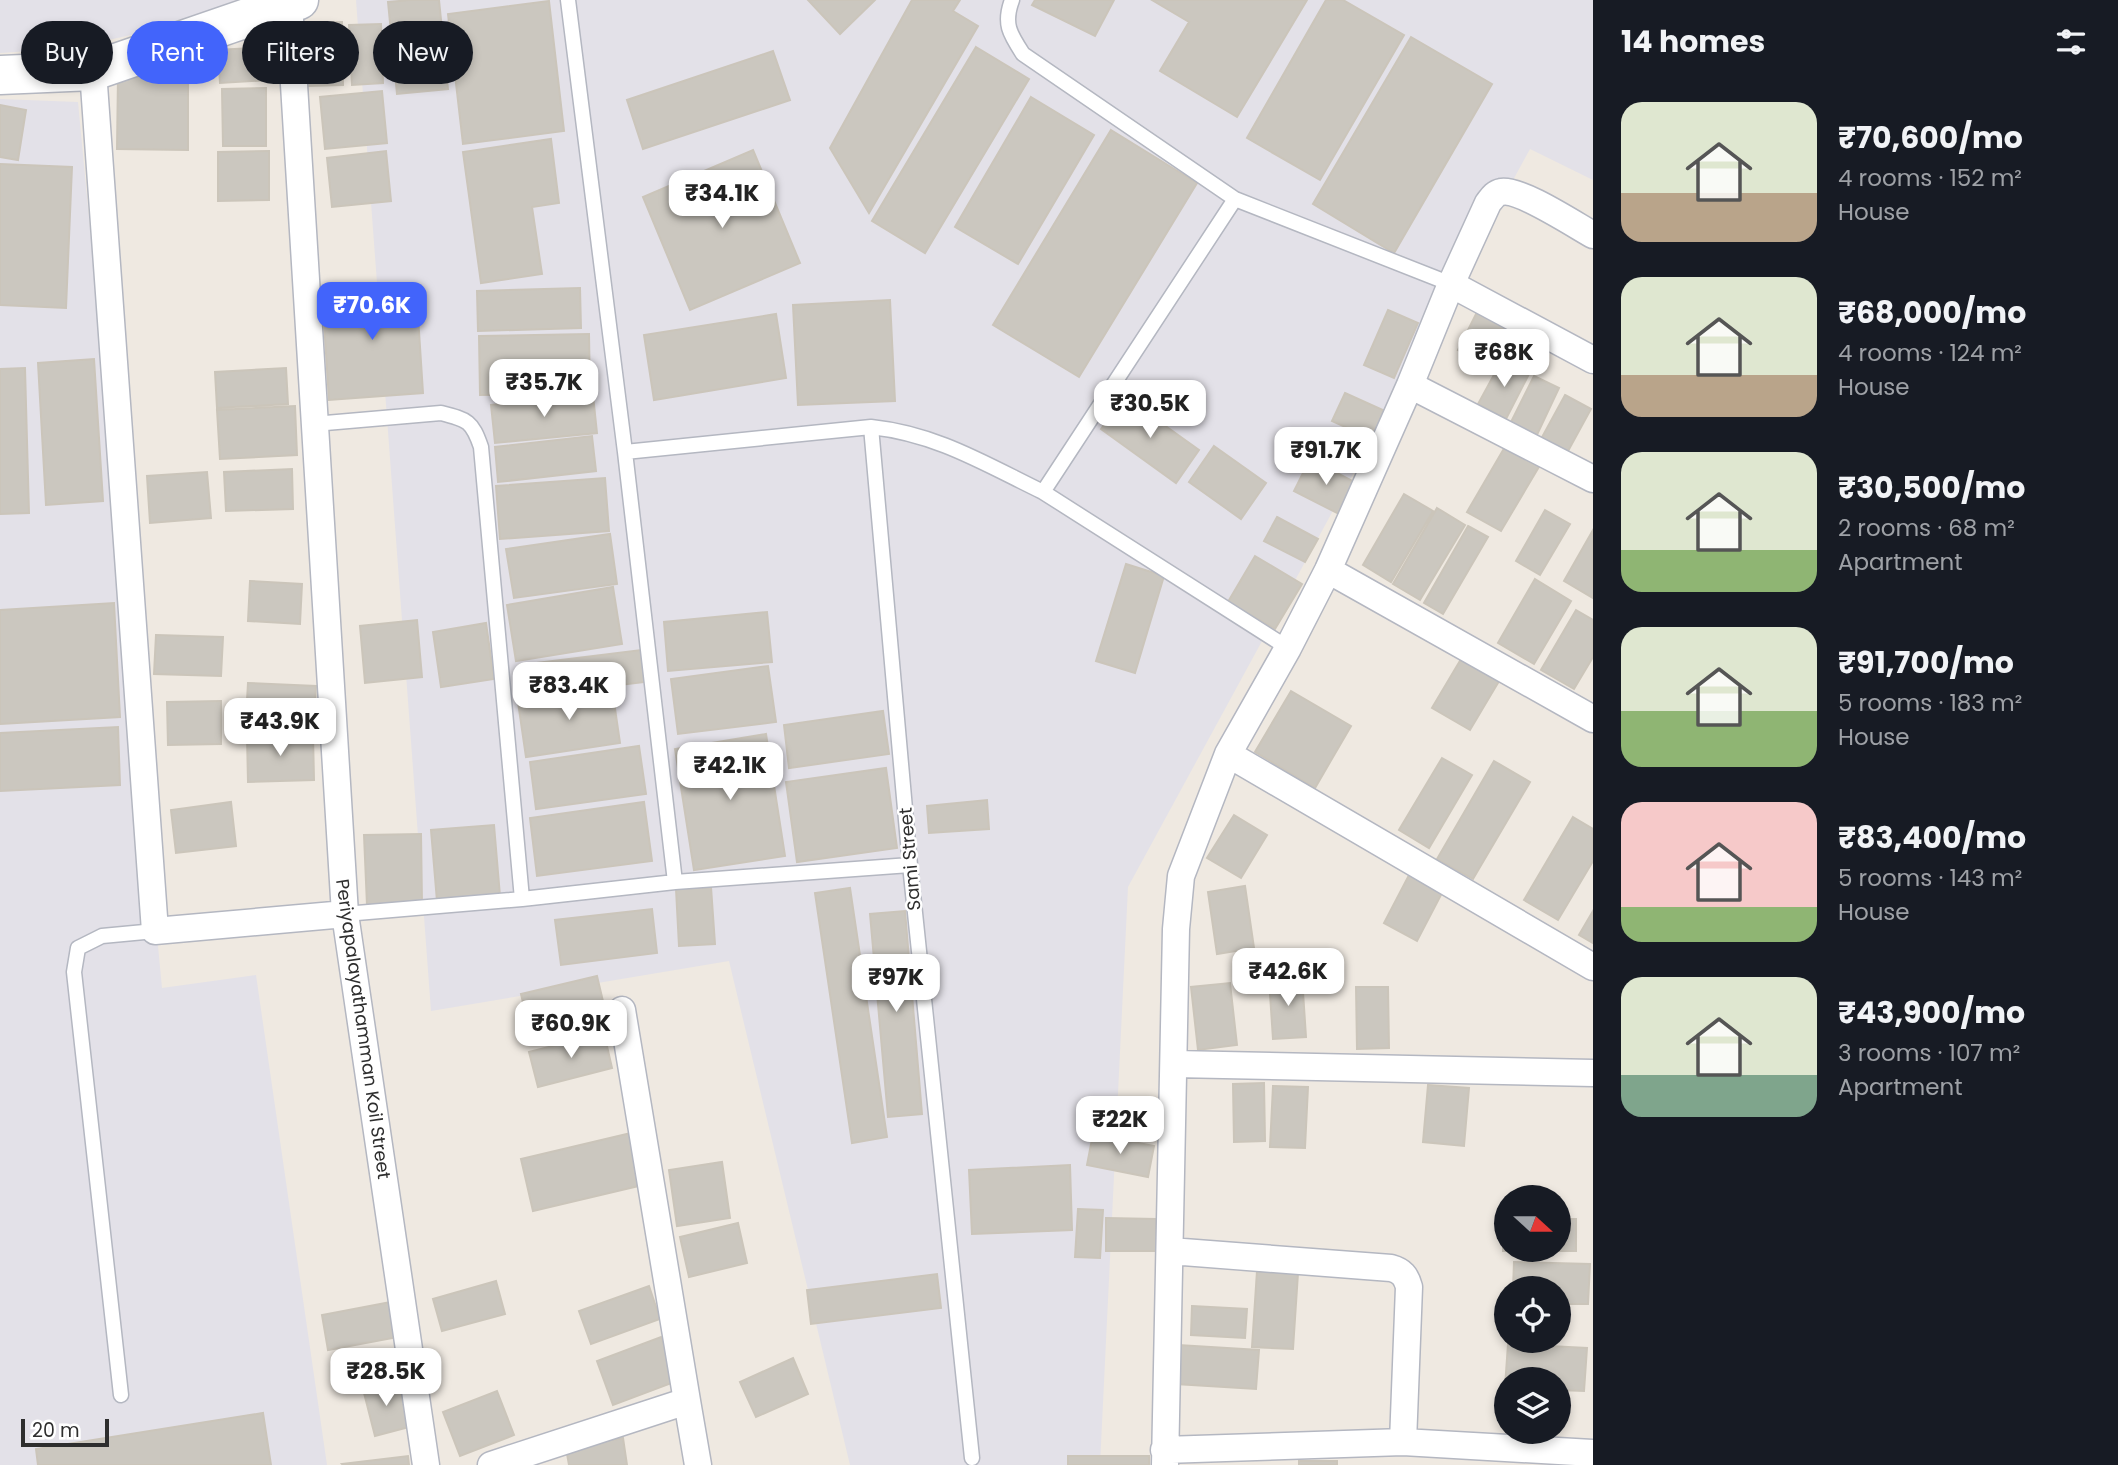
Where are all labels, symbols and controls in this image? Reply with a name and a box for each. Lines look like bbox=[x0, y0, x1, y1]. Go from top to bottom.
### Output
text: 14 homes bbox=[1621, 20, 1765, 63]
chip: Buy bbox=[21, 21, 113, 84]
chip: Rent bbox=[127, 21, 228, 84]
chip: Filters bbox=[242, 21, 359, 84]
chip: New bbox=[373, 21, 473, 84]
icon: filters bbox=[2052, 23, 2090, 61]
text: ₹70,600/mo bbox=[1838, 116, 2023, 159]
icon: home bbox=[1677, 130, 1761, 214]
text: 4 rooms · 152 m² bbox=[1838, 162, 2022, 194]
pin: ₹34.1K bbox=[665, 170, 779, 230]
text: ₹34.1K bbox=[685, 177, 759, 209]
text: House bbox=[1838, 196, 1910, 228]
pin: ₹70.6K bbox=[315, 282, 429, 342]
text: ₹70.6K bbox=[333, 289, 411, 321]
text: ₹68,000/mo bbox=[1838, 291, 2026, 334]
icon: home bbox=[1677, 305, 1761, 389]
pin: ₹68K bbox=[1463, 330, 1545, 389]
text: ₹68K bbox=[1474, 336, 1534, 368]
text: 4 rooms · 124 m² bbox=[1838, 337, 2022, 369]
pin: ₹35.7K bbox=[487, 360, 601, 419]
text: ₹35.7K bbox=[505, 366, 583, 398]
text: House bbox=[1838, 371, 1910, 403]
pin: ₹30.5K bbox=[1093, 380, 1207, 440]
text: ₹30.5K bbox=[1110, 387, 1190, 419]
pin: ₹91.7K bbox=[1269, 428, 1383, 487]
text: ₹91.7K bbox=[1290, 434, 1362, 466]
text: ₹30,500/mo bbox=[1838, 466, 2025, 509]
icon: home bbox=[1677, 480, 1761, 564]
text: 2 rooms · 68 m² bbox=[1838, 512, 2015, 544]
text: Apartment bbox=[1838, 546, 1963, 578]
text: ₹91,700/mo bbox=[1838, 641, 2014, 684]
icon: home bbox=[1677, 655, 1761, 739]
pin: ₹83.4K bbox=[512, 662, 626, 722]
text: ₹83.4K bbox=[529, 669, 609, 701]
text: 5 rooms · 183 m² bbox=[1838, 687, 2022, 719]
pin: ₹43.9K bbox=[223, 698, 337, 758]
text: ₹43.9K bbox=[240, 705, 320, 737]
text: House bbox=[1838, 721, 1910, 753]
pin: ₹42.1K bbox=[673, 742, 787, 802]
text: ₹42.1K bbox=[693, 749, 767, 781]
street label: Sami Street bbox=[893, 807, 926, 912]
text: ₹83,400/mo bbox=[1838, 816, 2026, 859]
icon: home bbox=[1677, 830, 1761, 914]
text: 5 rooms · 143 m² bbox=[1838, 862, 2022, 894]
street label: Periyapalayathamman Koil Street bbox=[330, 877, 397, 1181]
text: House bbox=[1838, 896, 1910, 928]
pin: ₹42.6K bbox=[1231, 948, 1345, 1008]
pin: ₹97K bbox=[855, 954, 937, 1014]
text: ₹42.6K bbox=[1248, 955, 1328, 987]
text: ₹97K bbox=[868, 961, 924, 993]
text: ₹43,900/mo bbox=[1838, 991, 2025, 1034]
pin: ₹60.9K bbox=[514, 1000, 628, 1060]
icon: home bbox=[1677, 1005, 1761, 1089]
text: ₹60.9K bbox=[531, 1007, 611, 1039]
text: 3 rooms · 107 m² bbox=[1838, 1037, 2020, 1069]
text: Apartment bbox=[1838, 1071, 1963, 1103]
pin: ₹22K bbox=[1079, 1096, 1161, 1156]
text: ₹22K bbox=[1092, 1103, 1148, 1135]
north arrow bbox=[1494, 1185, 1572, 1262]
map controls bbox=[1494, 1185, 1571, 1444]
button: locate bbox=[1494, 1276, 1571, 1353]
pin: ₹28.5K bbox=[329, 1348, 443, 1408]
text: ₹28.5K bbox=[346, 1355, 426, 1387]
button: layers bbox=[1494, 1367, 1571, 1444]
scale bar bbox=[21, 1416, 108, 1448]
text: 20 m bbox=[32, 1417, 80, 1444]

